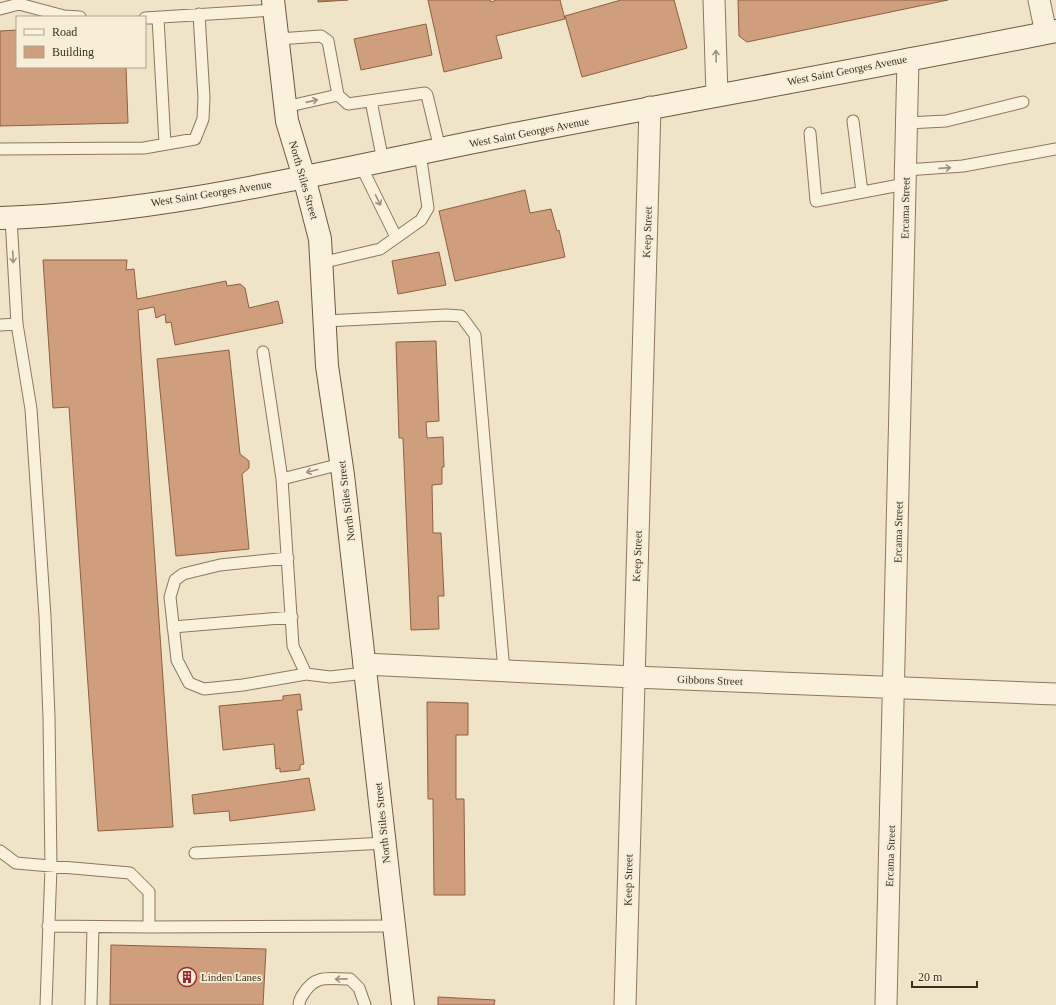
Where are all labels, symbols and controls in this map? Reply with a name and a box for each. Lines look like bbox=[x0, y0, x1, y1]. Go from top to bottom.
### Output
legend bbox=[16, 16, 146, 68]
text: Road bbox=[52, 25, 77, 39]
text: Building bbox=[52, 45, 94, 59]
one-way arrow bbox=[712, 50, 720, 63]
street label: West Saint Georges Avenue bbox=[786, 52, 908, 88]
one-way arrow bbox=[305, 97, 318, 105]
street label: West Saint Georges Avenue bbox=[468, 114, 590, 150]
street label: North Stiles Street bbox=[287, 139, 321, 221]
one-way arrow bbox=[938, 164, 951, 171]
street label: Ercama Street bbox=[898, 177, 912, 239]
street label: West Saint Georges Avenue bbox=[150, 178, 272, 208]
one-way arrow bbox=[375, 194, 382, 206]
street label: Keep Street bbox=[640, 206, 654, 258]
one-way arrow bbox=[9, 250, 16, 263]
street label: North Stiles Street bbox=[335, 460, 357, 542]
one-way arrow bbox=[305, 468, 318, 476]
street label: Ercama Street bbox=[891, 501, 905, 563]
street label: Keep Street bbox=[630, 530, 644, 582]
street label: Gibbons Street bbox=[677, 673, 743, 687]
street label: North Stiles Street bbox=[372, 782, 392, 864]
street label: Ercama Street bbox=[883, 825, 897, 887]
street label: Keep Street bbox=[622, 854, 634, 906]
scale bar bbox=[912, 963, 977, 989]
building icon: Linden Lanes bbox=[176, 966, 198, 988]
text: 20 m bbox=[918, 970, 943, 984]
place label: Linden Lanes bbox=[201, 971, 261, 983]
one-way arrow bbox=[335, 975, 348, 983]

